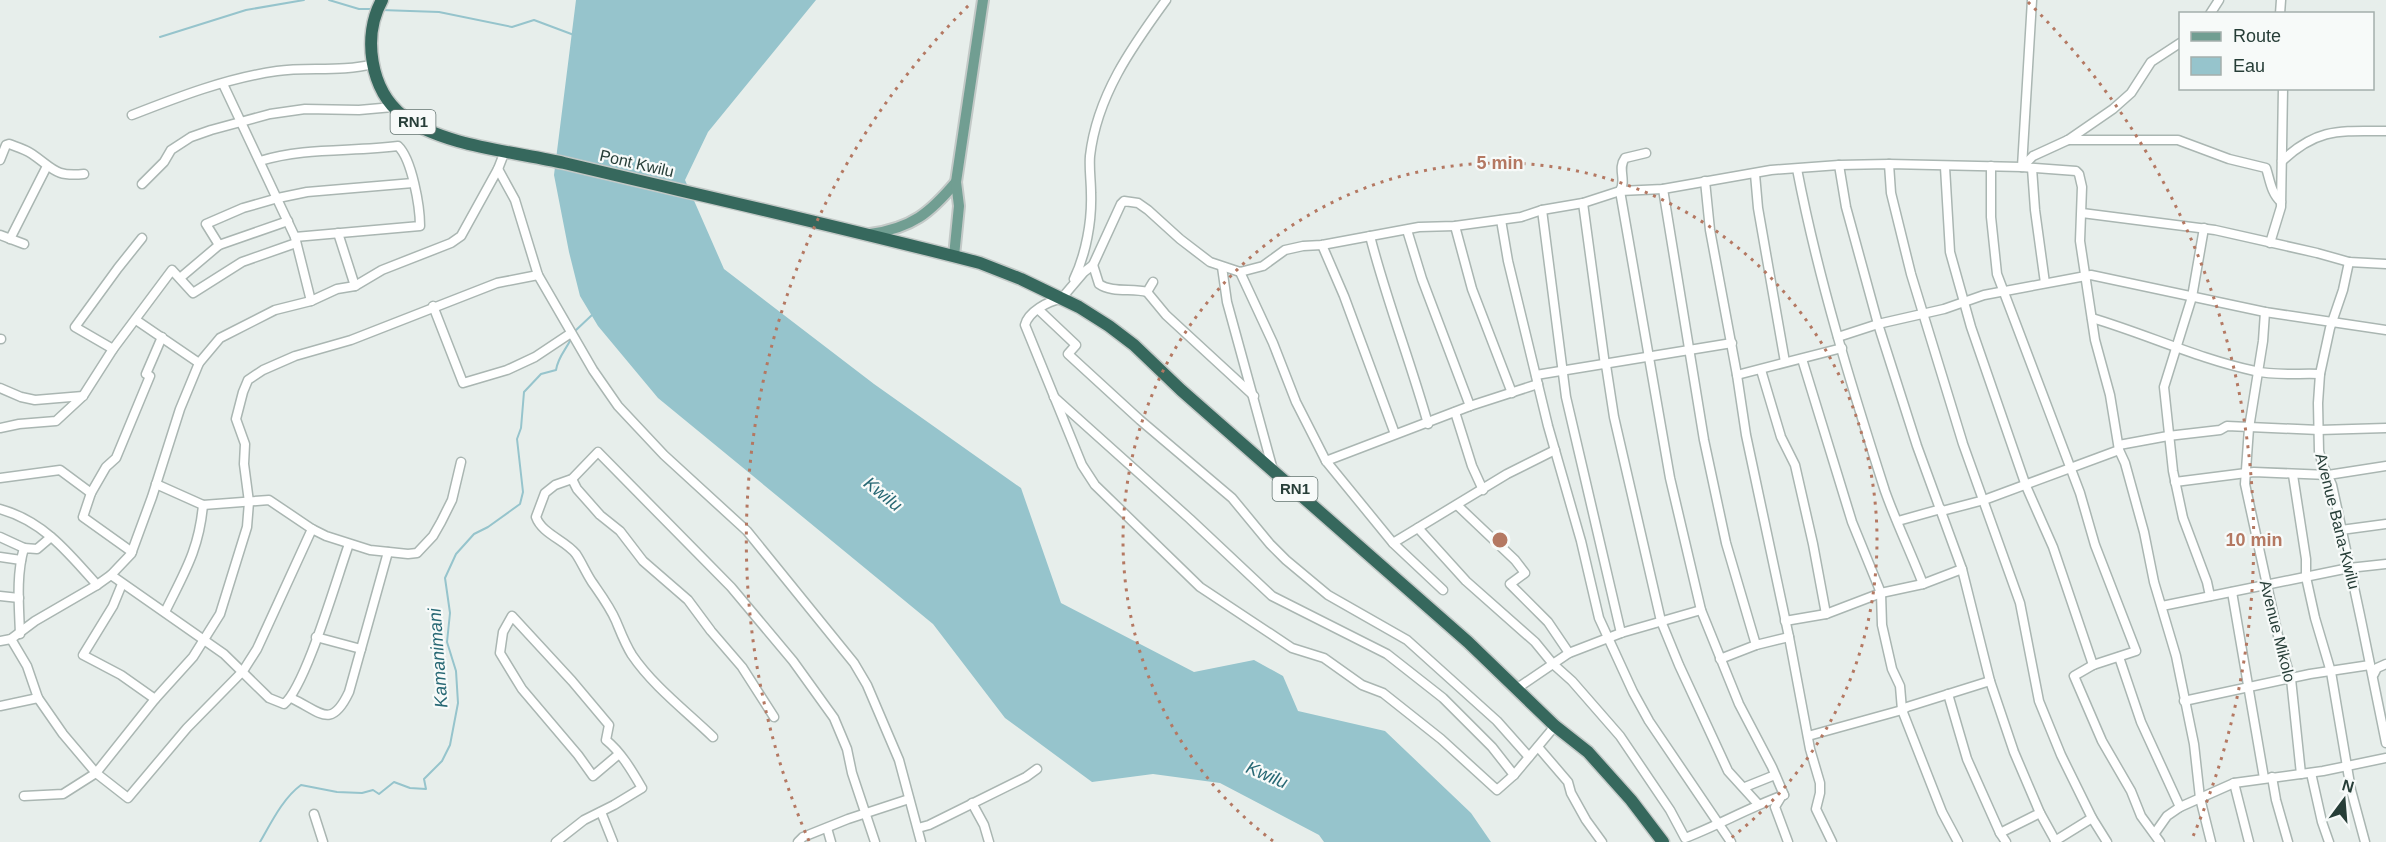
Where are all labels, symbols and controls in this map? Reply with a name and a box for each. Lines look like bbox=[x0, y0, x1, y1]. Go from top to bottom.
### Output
legend bbox=[2179, 12, 2374, 90]
text: Route bbox=[2233, 26, 2281, 46]
text: Eau bbox=[2233, 56, 2265, 76]
road number: RN1 bbox=[390, 110, 436, 134]
street label: Pont Kwilu bbox=[598, 147, 676, 180]
text: 5 min bbox=[1476, 153, 1524, 173]
street label: Avenue Bana-Kwilu bbox=[2312, 451, 2363, 591]
water label: Kwilu bbox=[860, 473, 906, 515]
road number: RN1 bbox=[1272, 477, 1318, 501]
centre of rings bbox=[1490, 530, 1510, 550]
text: 10 min bbox=[2225, 530, 2283, 550]
street label: Avenue Mikolo bbox=[2257, 578, 2298, 684]
water label: Kamanimani bbox=[424, 606, 451, 709]
water label: Kwilu bbox=[1243, 757, 1291, 793]
north arrow bbox=[2314, 770, 2374, 830]
text: N bbox=[2340, 776, 2356, 796]

